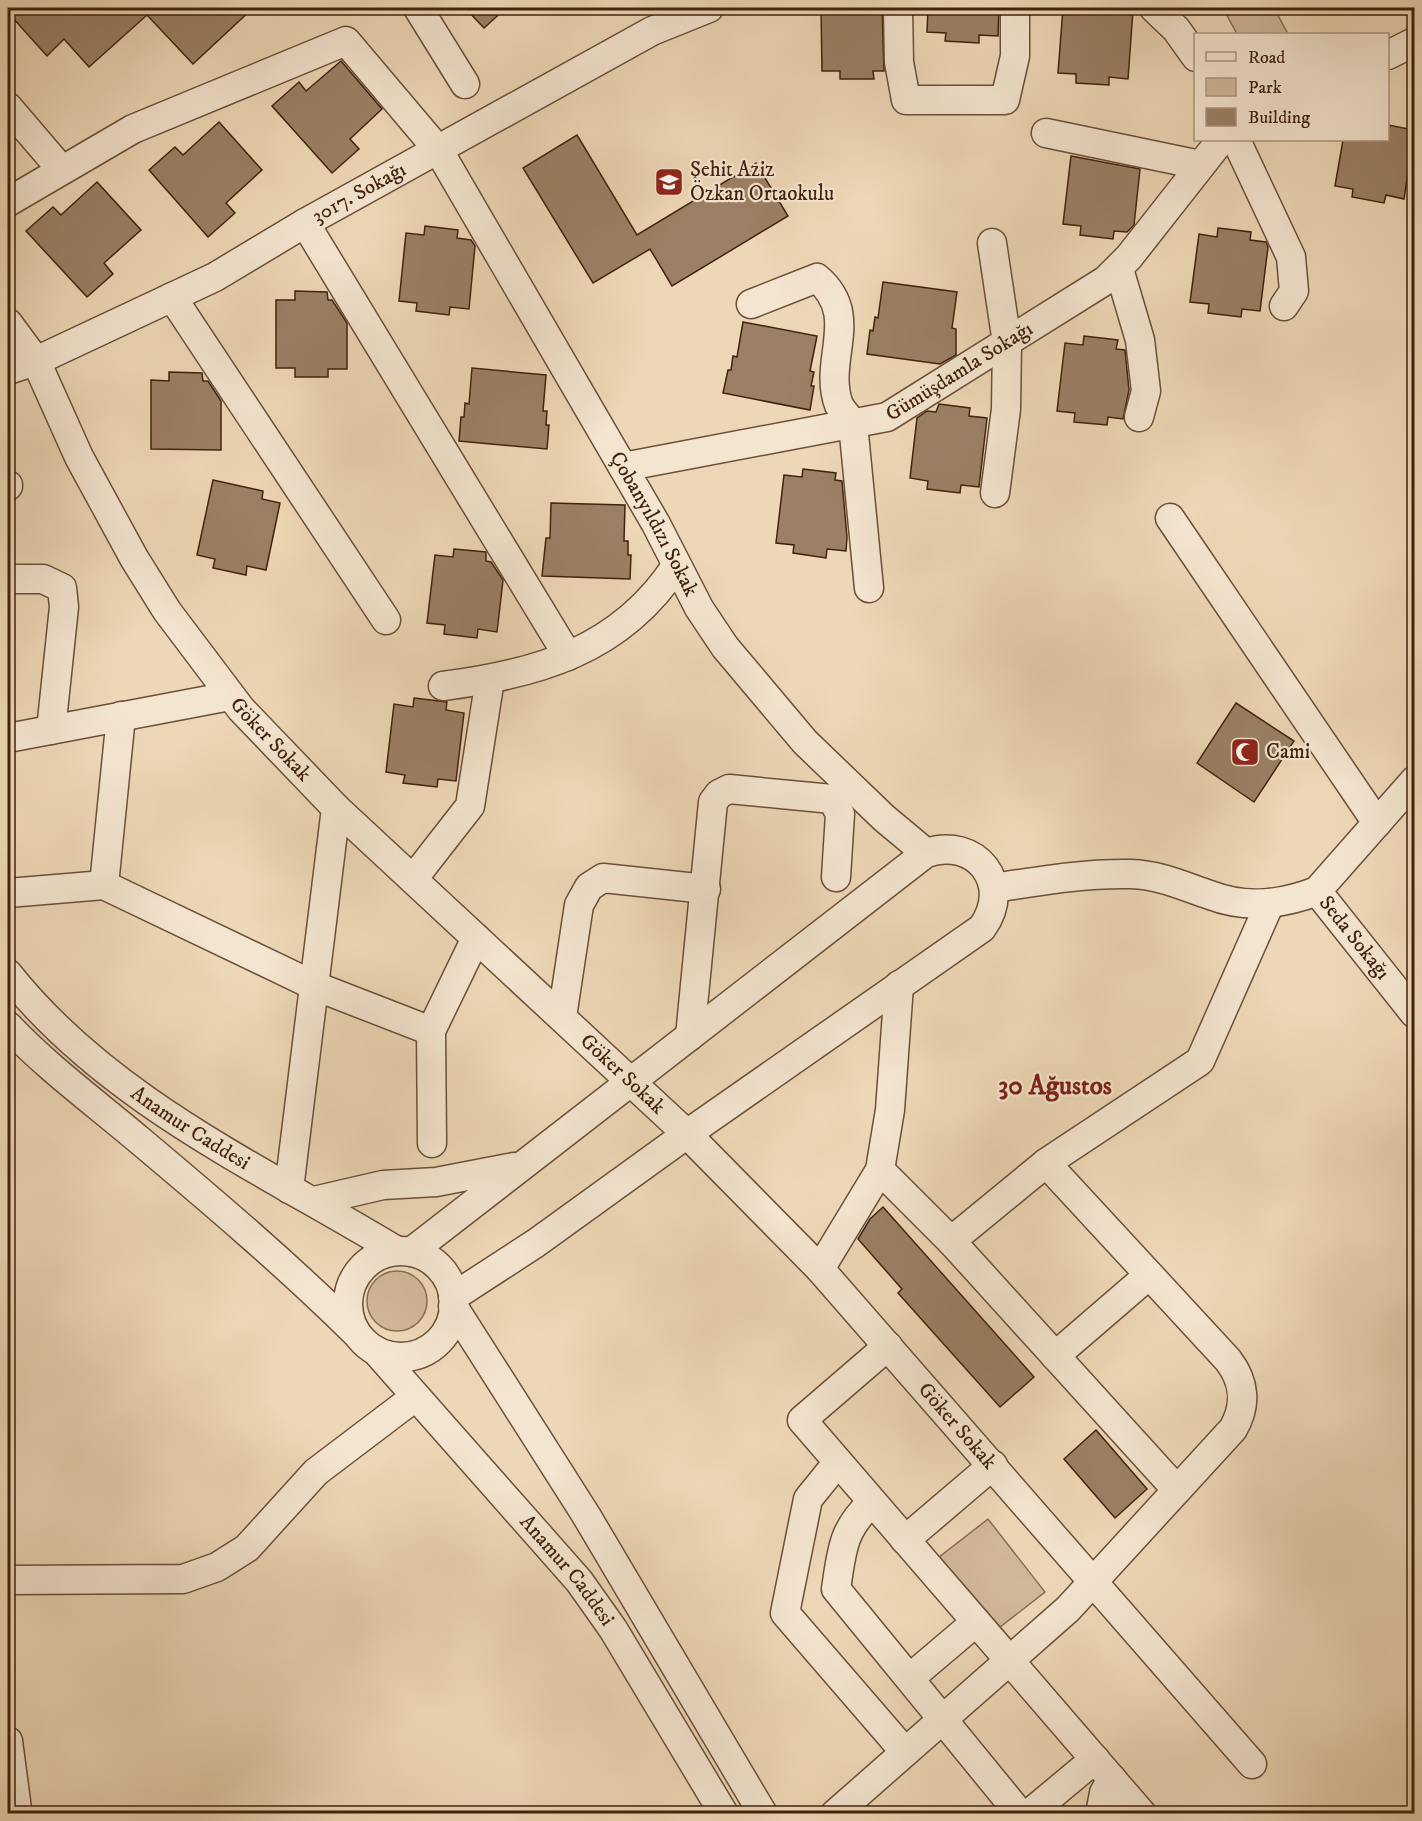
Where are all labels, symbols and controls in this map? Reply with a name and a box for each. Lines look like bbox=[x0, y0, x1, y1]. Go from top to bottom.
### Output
legend bbox=[1194, 33, 1389, 141]
text: Road bbox=[1248, 47, 1285, 69]
text: Park bbox=[1248, 77, 1282, 99]
text: Building bbox=[1248, 107, 1310, 129]
street label: 3017. Sokağı bbox=[308, 157, 411, 229]
place label: Şehit Aziz Özkan Ortaokulu bbox=[690, 157, 834, 207]
school or university icon: Şehit Aziz Özkan Ortaokulu bbox=[653, 166, 685, 198]
street label: Gümüşdamla Sokağı bbox=[881, 316, 1038, 428]
street label: Çobanyıldızı Sokak bbox=[604, 447, 704, 602]
street label: Göker Sokak bbox=[224, 692, 317, 788]
mosque icon: Cami bbox=[1229, 736, 1261, 768]
place label: Cami bbox=[1266, 739, 1310, 765]
street label: Seda Sokağı bbox=[1313, 891, 1396, 985]
street label: Göker Sokak bbox=[575, 1028, 671, 1121]
district label: 30 Ağustos bbox=[998, 1069, 1112, 1103]
street label: Anamur Caddesi bbox=[126, 1080, 254, 1176]
street label: Göker Sokak bbox=[912, 1377, 1003, 1475]
street label: Anamur Caddesi bbox=[514, 1509, 620, 1631]

